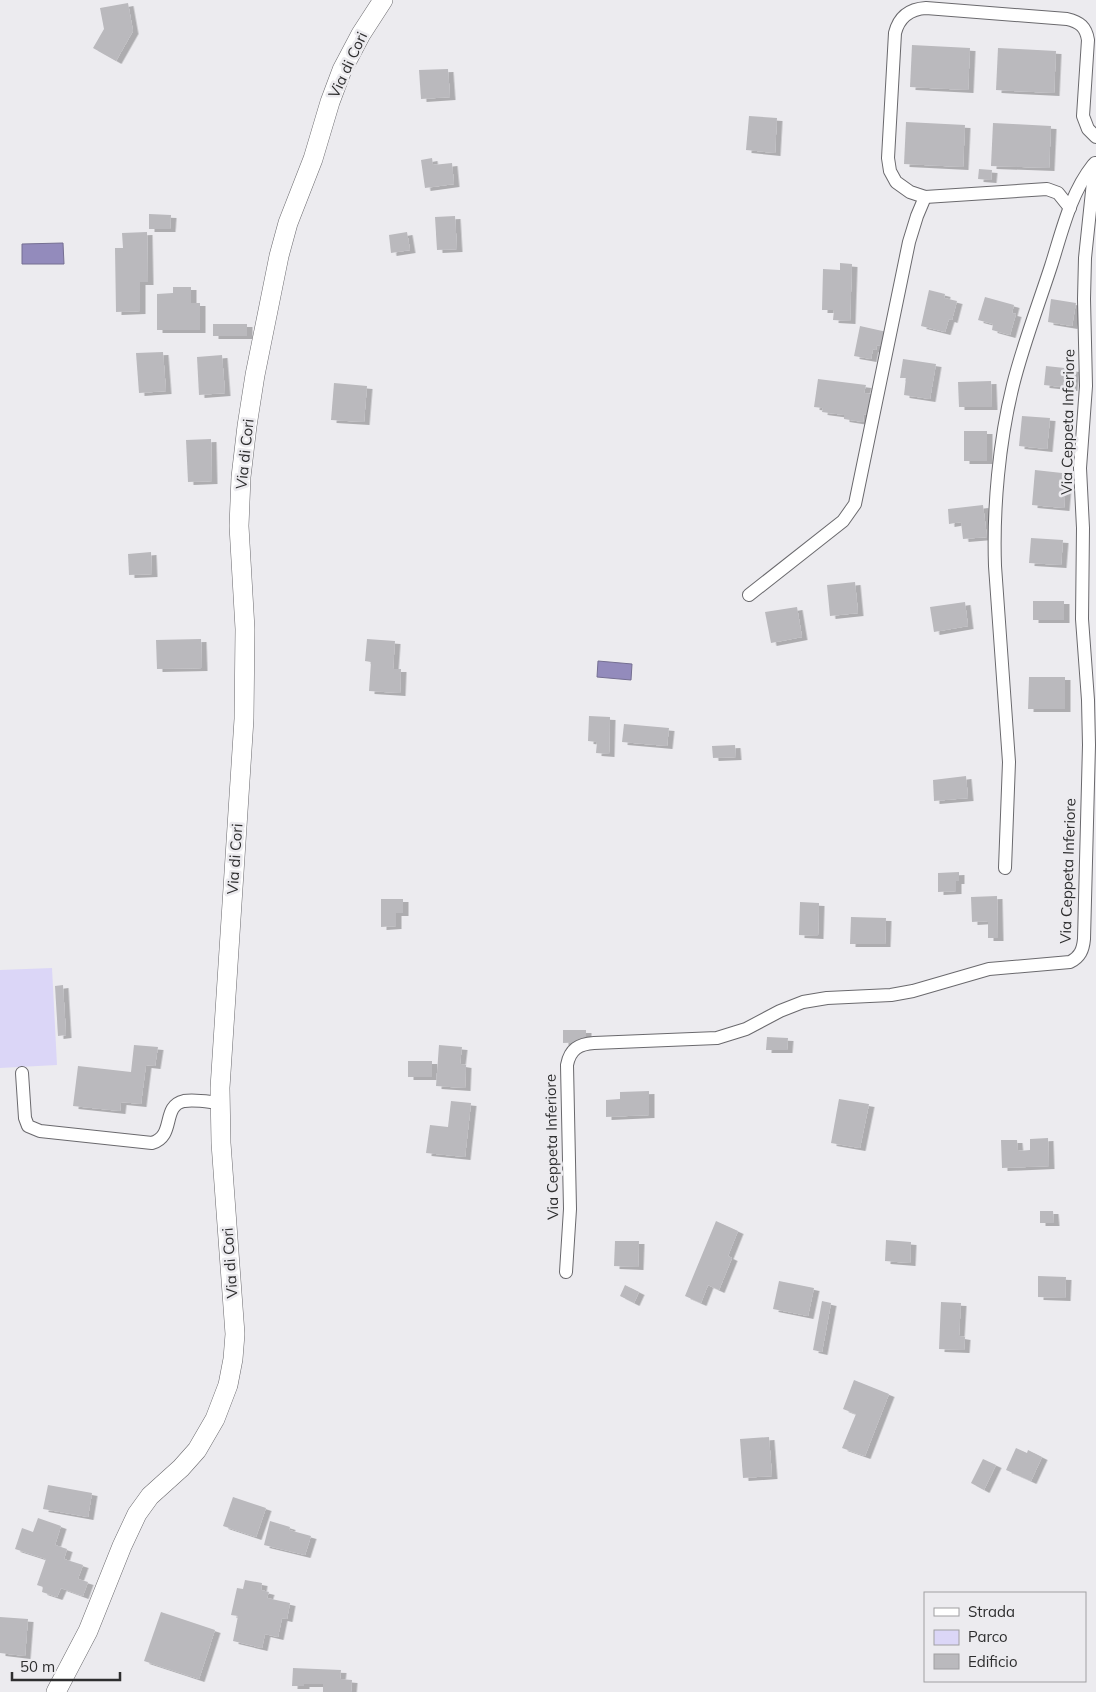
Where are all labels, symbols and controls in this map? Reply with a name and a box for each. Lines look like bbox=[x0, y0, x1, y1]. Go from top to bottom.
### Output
street label: Via di Cori bbox=[324, 29, 371, 101]
street label: Via Ceppeta Inferiore bbox=[1057, 349, 1078, 495]
street label: Via di Cori bbox=[231, 418, 258, 490]
street label: Via Ceppeta Inferiore bbox=[1055, 798, 1080, 944]
street label: Via di Cori bbox=[223, 823, 246, 895]
street label: Via Ceppeta Inferiore bbox=[541, 1074, 562, 1220]
street label: Via di Cori bbox=[218, 1227, 241, 1299]
legend bbox=[924, 1592, 1086, 1682]
text: Strada bbox=[968, 1602, 1015, 1621]
text: Parco bbox=[968, 1627, 1008, 1646]
scale bar bbox=[12, 1650, 120, 1682]
text: Edificio bbox=[968, 1652, 1018, 1671]
text: 50 m bbox=[20, 1657, 55, 1676]

